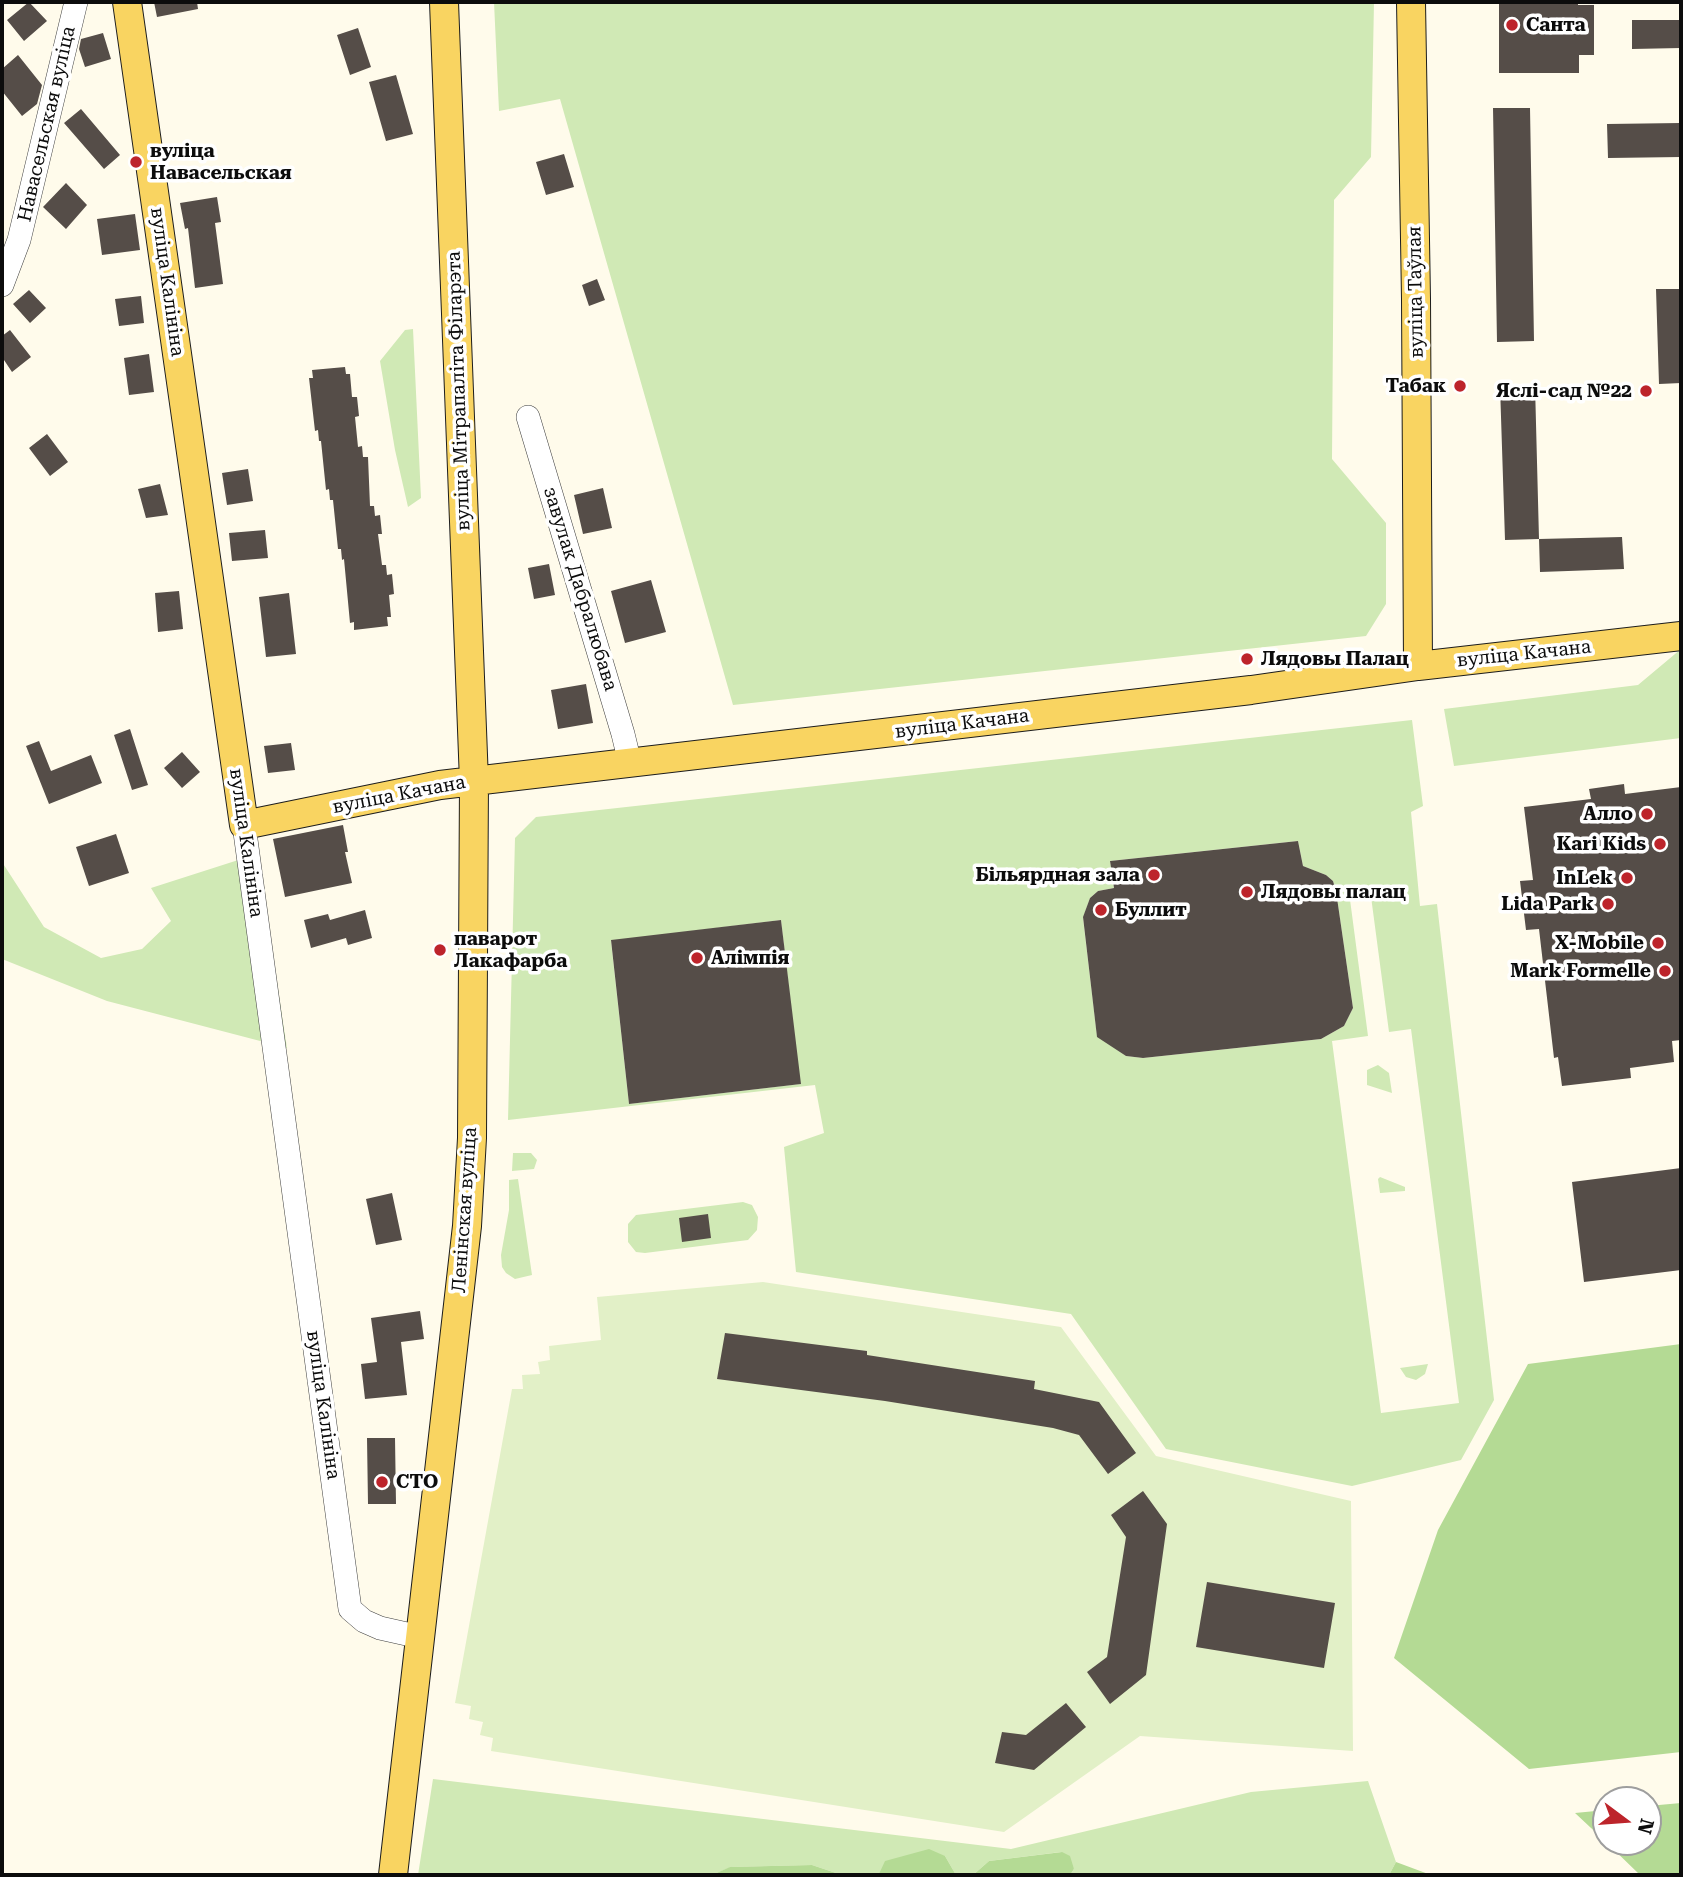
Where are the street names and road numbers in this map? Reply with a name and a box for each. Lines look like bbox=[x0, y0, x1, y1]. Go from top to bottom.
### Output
street label: Навасельская вуліца bbox=[13, 24, 81, 224]
street label: вуліца Калініна bbox=[145, 206, 189, 358]
street label: вуліца Таўлая bbox=[1403, 226, 1429, 358]
street label: вуліца Мітрапаліта Філарэта bbox=[443, 251, 475, 531]
street label: завулак Дабралюбава bbox=[538, 484, 622, 694]
street label: вуліца Качана bbox=[1456, 636, 1592, 672]
street label: вуліца Качана bbox=[894, 704, 1030, 744]
street label: вуліца Калініна bbox=[224, 767, 268, 919]
street label: вуліца Качана bbox=[331, 771, 467, 819]
street label: Ленінская вуліца bbox=[448, 1126, 482, 1294]
street label: вуліца Калініна bbox=[301, 1329, 345, 1481]

